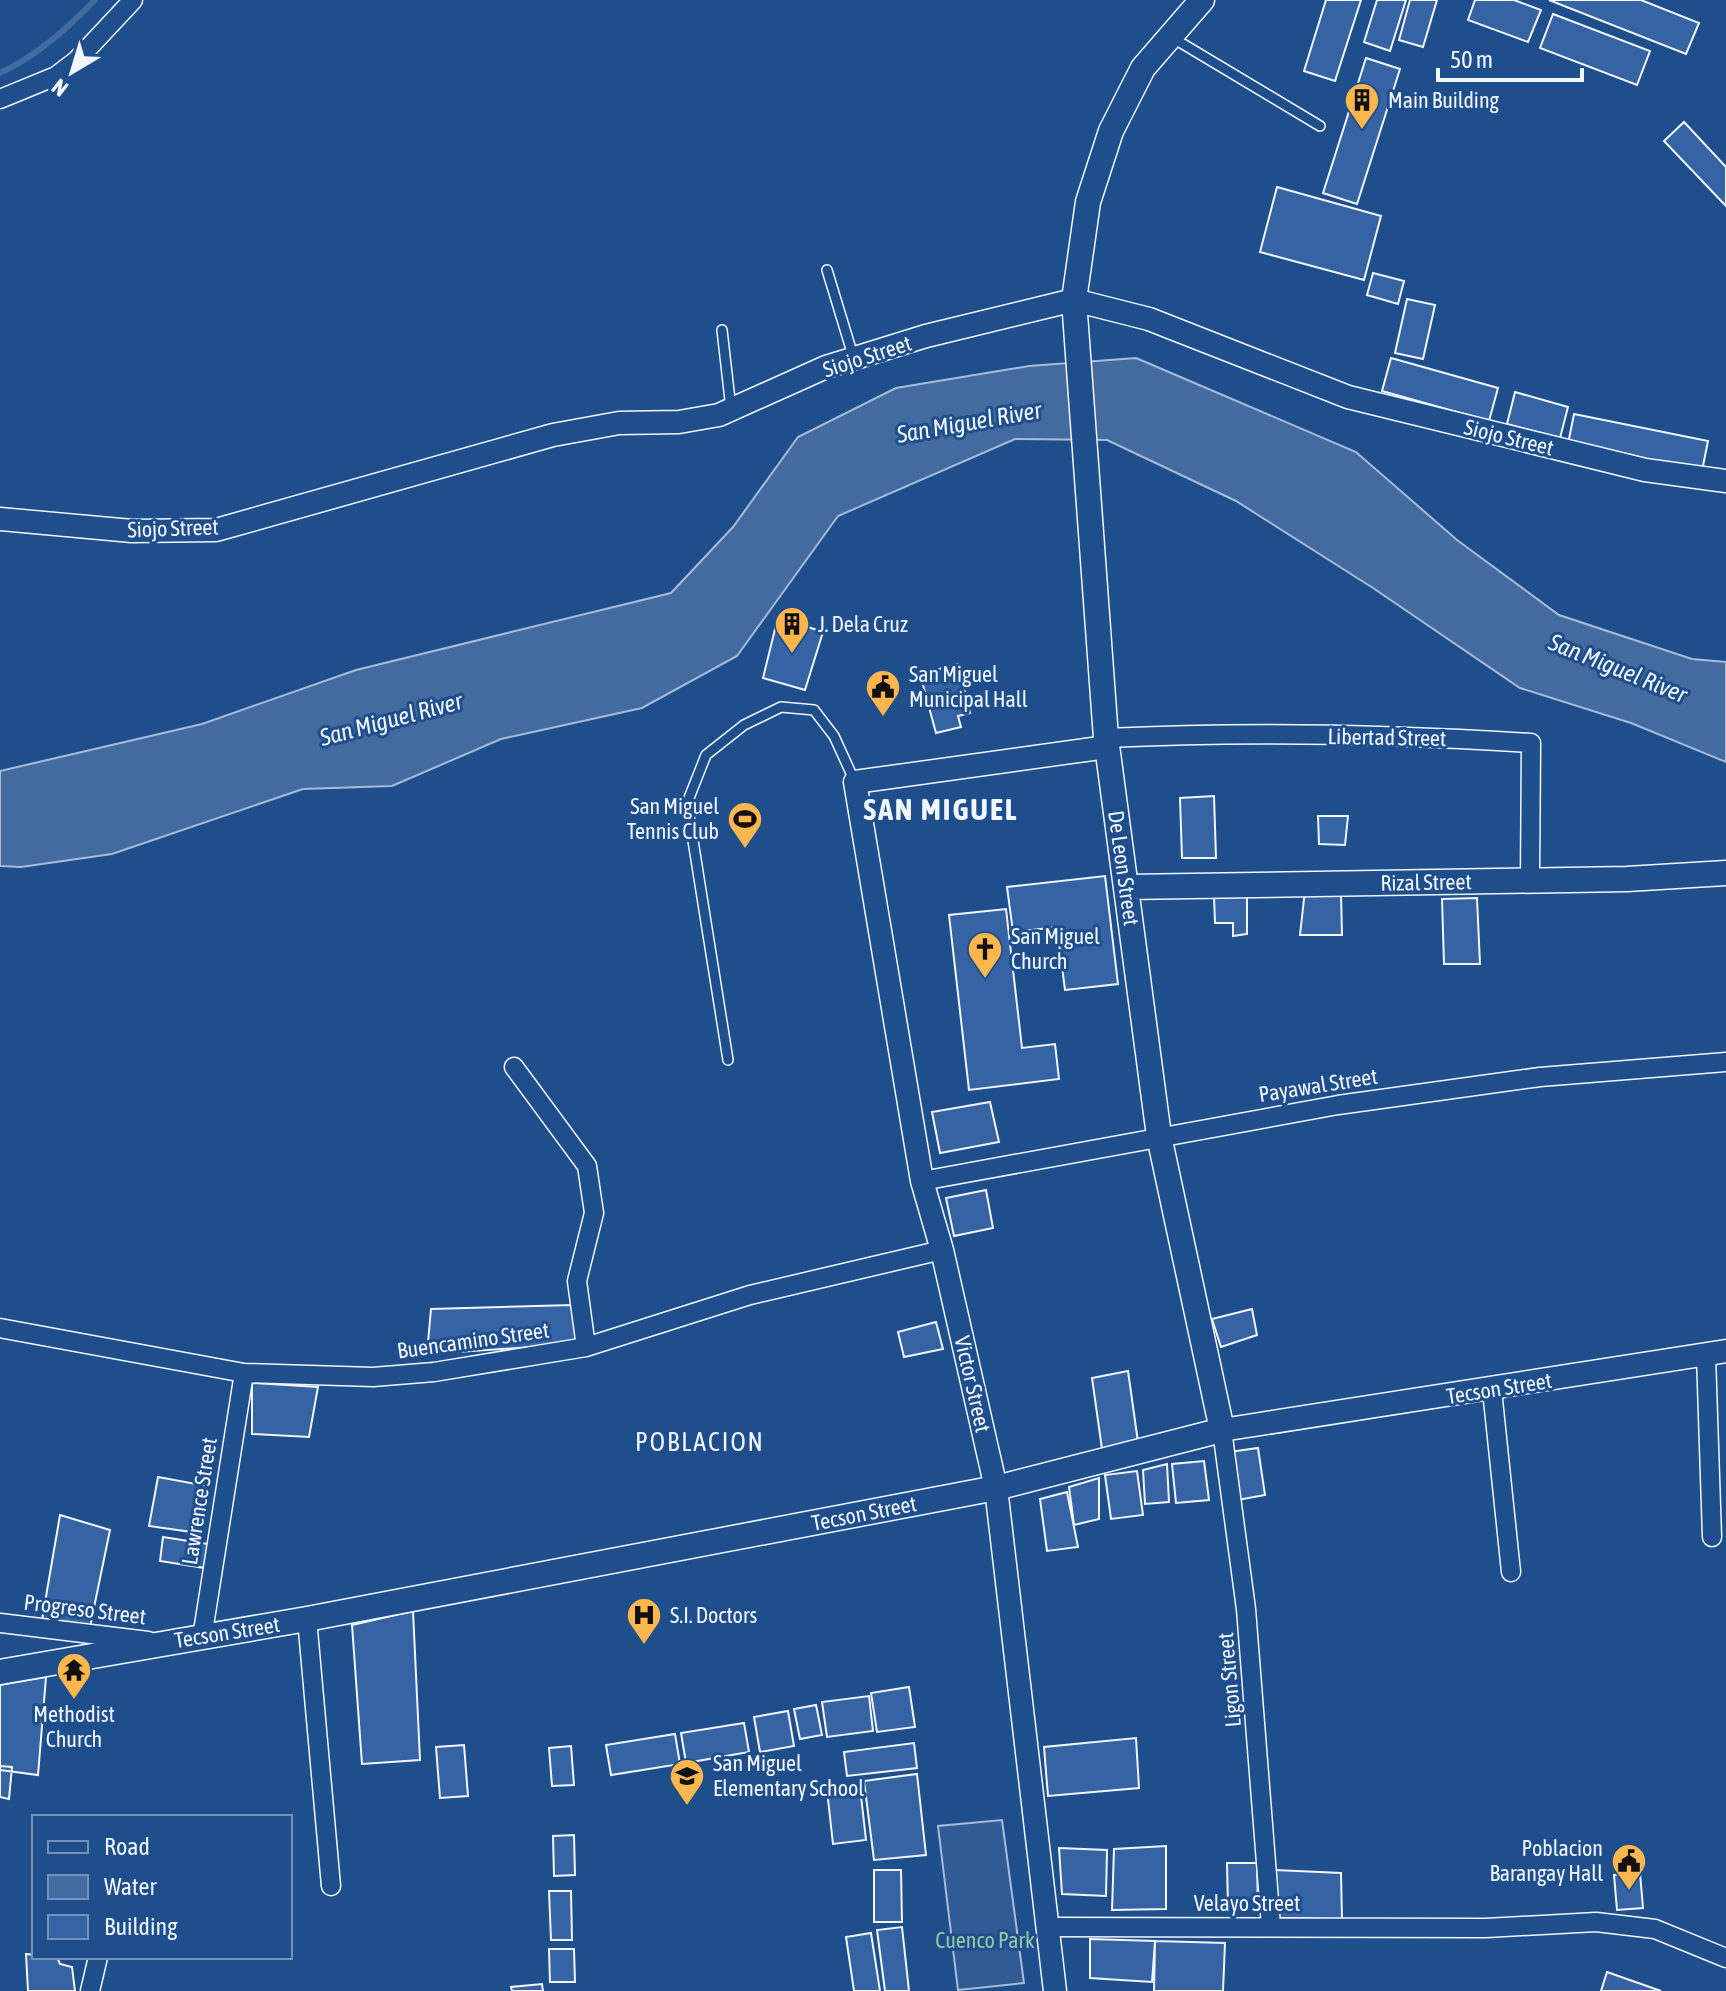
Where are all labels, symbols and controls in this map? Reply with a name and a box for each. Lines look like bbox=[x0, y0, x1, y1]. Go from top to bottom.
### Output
north arrow bbox=[32, 32, 112, 112]
scale bar bbox=[1438, 32, 1582, 82]
text: 50 m bbox=[1450, 46, 1493, 73]
text: N bbox=[47, 74, 73, 102]
building icon: Main Building bbox=[1343, 81, 1381, 131]
place label: Main Building bbox=[1388, 87, 1500, 113]
street label: Siojo Street bbox=[820, 330, 914, 382]
water label: San Miguel River bbox=[894, 396, 1044, 448]
street label: Siojo Street bbox=[1462, 413, 1556, 461]
street label: Siojo Street bbox=[127, 513, 219, 543]
building icon: J. Dela Cruz bbox=[773, 605, 811, 655]
place label: J. Dela Cruz bbox=[818, 611, 908, 637]
water label: San Miguel River bbox=[1544, 628, 1692, 708]
place label: San Miguel Municipal Hall bbox=[909, 661, 1028, 712]
public building icon: San Miguel Municipal Hall bbox=[864, 668, 902, 718]
water label: San Miguel River bbox=[316, 687, 466, 751]
street label: Libertad Street bbox=[1328, 723, 1446, 751]
district label: SAN MIGUEL bbox=[864, 792, 1018, 826]
place label: San Miguel Tennis Club bbox=[627, 793, 719, 844]
sports icon: San Miguel Tennis Club bbox=[726, 800, 764, 850]
street label: De Leon Street bbox=[1103, 809, 1145, 927]
street label: Rizal Street bbox=[1380, 868, 1472, 896]
place label: San Miguel Church bbox=[1011, 923, 1100, 974]
church icon: San Miguel Church bbox=[966, 930, 1004, 980]
street label: Payawal Street bbox=[1257, 1063, 1379, 1107]
street label: Buencamino Street bbox=[395, 1316, 551, 1364]
street label: Victor Street bbox=[949, 1333, 997, 1435]
street label: Tecson Street bbox=[1444, 1367, 1554, 1409]
district label: POBLACION bbox=[635, 1427, 765, 1457]
street label: Lawrence Street bbox=[176, 1436, 222, 1566]
street label: Tecson Street bbox=[809, 1490, 919, 1536]
street label: Progreso Street bbox=[22, 1589, 148, 1629]
hospital icon: S.I. Doctors bbox=[625, 1596, 663, 1646]
place label: S.I. Doctors bbox=[670, 1602, 757, 1628]
street label: Tecson Street bbox=[172, 1611, 282, 1653]
street label: Ligon Street bbox=[1212, 1632, 1246, 1728]
temple icon: Methodist Church bbox=[55, 1651, 93, 1701]
place label: Methodist Church bbox=[33, 1701, 115, 1752]
place label: San Miguel Elementary School bbox=[713, 1750, 864, 1801]
school or university icon: San Miguel Elementary School bbox=[668, 1757, 706, 1807]
legend bbox=[32, 1815, 292, 1959]
text: Road bbox=[104, 1833, 150, 1860]
place label: Poblacion Barangay Hall bbox=[1489, 1835, 1603, 1886]
public building icon: Poblacion Barangay Hall bbox=[1610, 1842, 1648, 1892]
text: Water bbox=[104, 1873, 157, 1900]
street label: Velayo Street bbox=[1194, 1890, 1300, 1916]
text: Building bbox=[104, 1913, 178, 1940]
park label: Cuenco Park bbox=[935, 1927, 1035, 1953]

